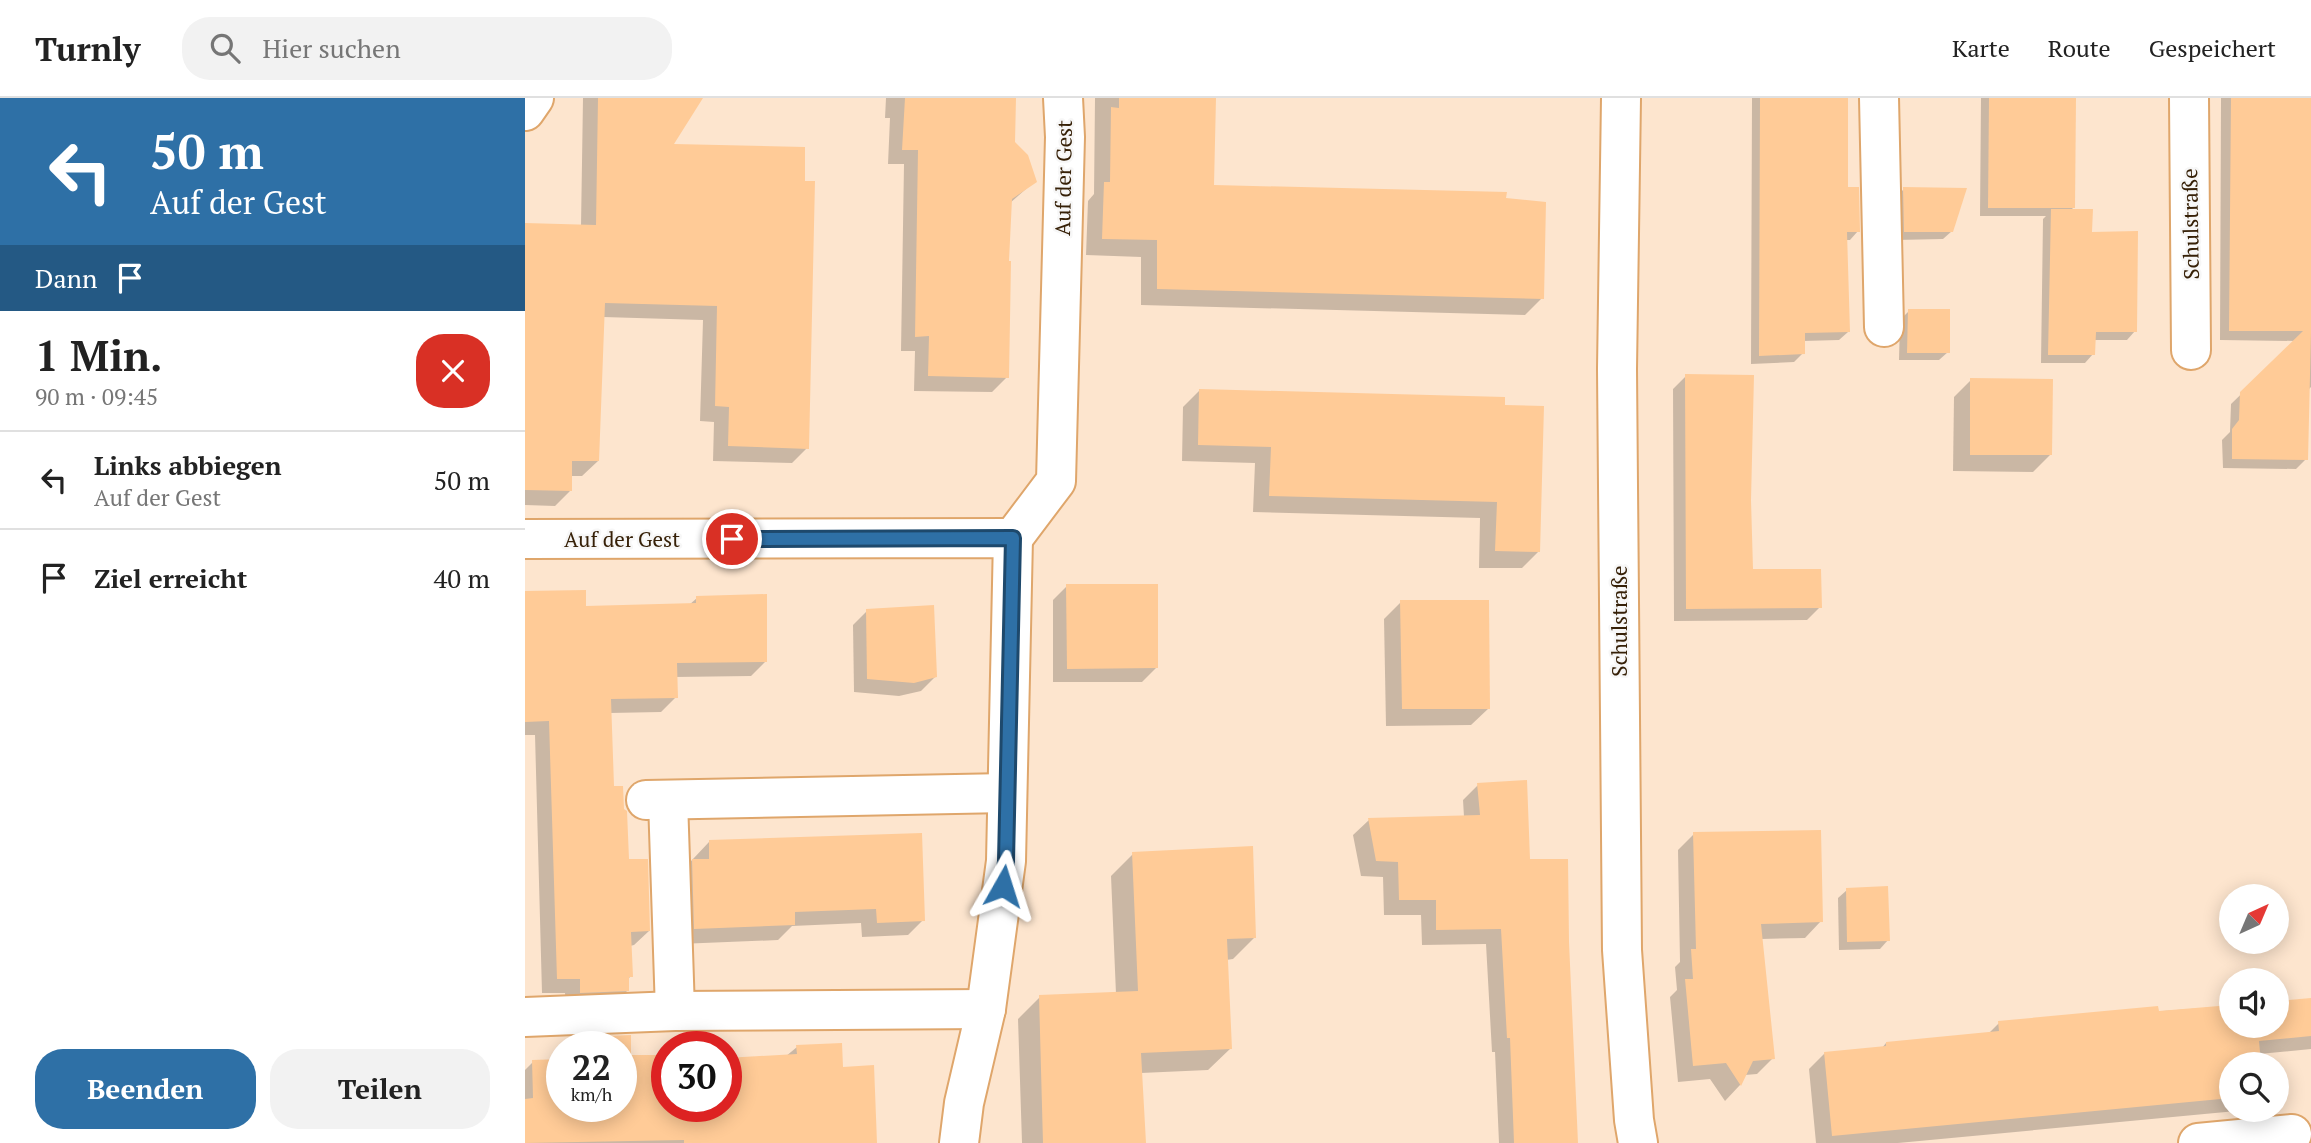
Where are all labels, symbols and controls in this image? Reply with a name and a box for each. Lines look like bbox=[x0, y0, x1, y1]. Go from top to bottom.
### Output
search box bbox=[182, 17, 672, 80]
text: Turnly bbox=[35, 27, 140, 70]
icon: search bbox=[206, 29, 244, 67]
text: Hier suchen bbox=[262, 31, 401, 65]
text: Karte bbox=[1952, 32, 2010, 64]
text: Route bbox=[2048, 32, 2111, 64]
text: Gespeichert bbox=[2149, 32, 2276, 64]
text: 50 m bbox=[150, 118, 264, 183]
street label: Auf der Gest bbox=[1048, 120, 1078, 236]
icon: left bbox=[35, 126, 126, 217]
street label: Schulstraße bbox=[2175, 168, 2205, 280]
text: Auf der Gest bbox=[150, 181, 327, 223]
icon: arrive bbox=[111, 259, 149, 297]
text: Dann bbox=[35, 261, 97, 295]
text: 1 Min. bbox=[35, 327, 163, 383]
button: close bbox=[416, 334, 490, 408]
text: 90 m · 09:45 bbox=[35, 381, 158, 412]
text: Links abbiegen bbox=[94, 448, 282, 482]
icon: left bbox=[35, 461, 73, 499]
text: 50 m bbox=[434, 463, 490, 497]
text: Auf der Gest bbox=[94, 482, 221, 513]
pin bbox=[702, 509, 762, 569]
icon: arrive bbox=[713, 520, 751, 558]
street label: Auf der Gest bbox=[564, 525, 680, 553]
icon: arrive bbox=[35, 559, 73, 597]
text: Ziel erreicht bbox=[94, 561, 247, 595]
text: 40 m bbox=[434, 561, 490, 595]
street label: Schulstraße bbox=[1605, 565, 1633, 677]
position arrow bbox=[966, 849, 1040, 923]
north arrow bbox=[2219, 884, 2289, 954]
map controls bbox=[2219, 884, 2289, 1122]
button: sound bbox=[2219, 968, 2289, 1038]
speed limit sign: 30 bbox=[651, 1031, 742, 1122]
text: 22 bbox=[572, 1044, 611, 1090]
button: Beenden bbox=[35, 1049, 256, 1129]
button: Teilen bbox=[270, 1049, 490, 1129]
button: search bbox=[2219, 1052, 2289, 1122]
text: km/h bbox=[571, 1082, 612, 1106]

